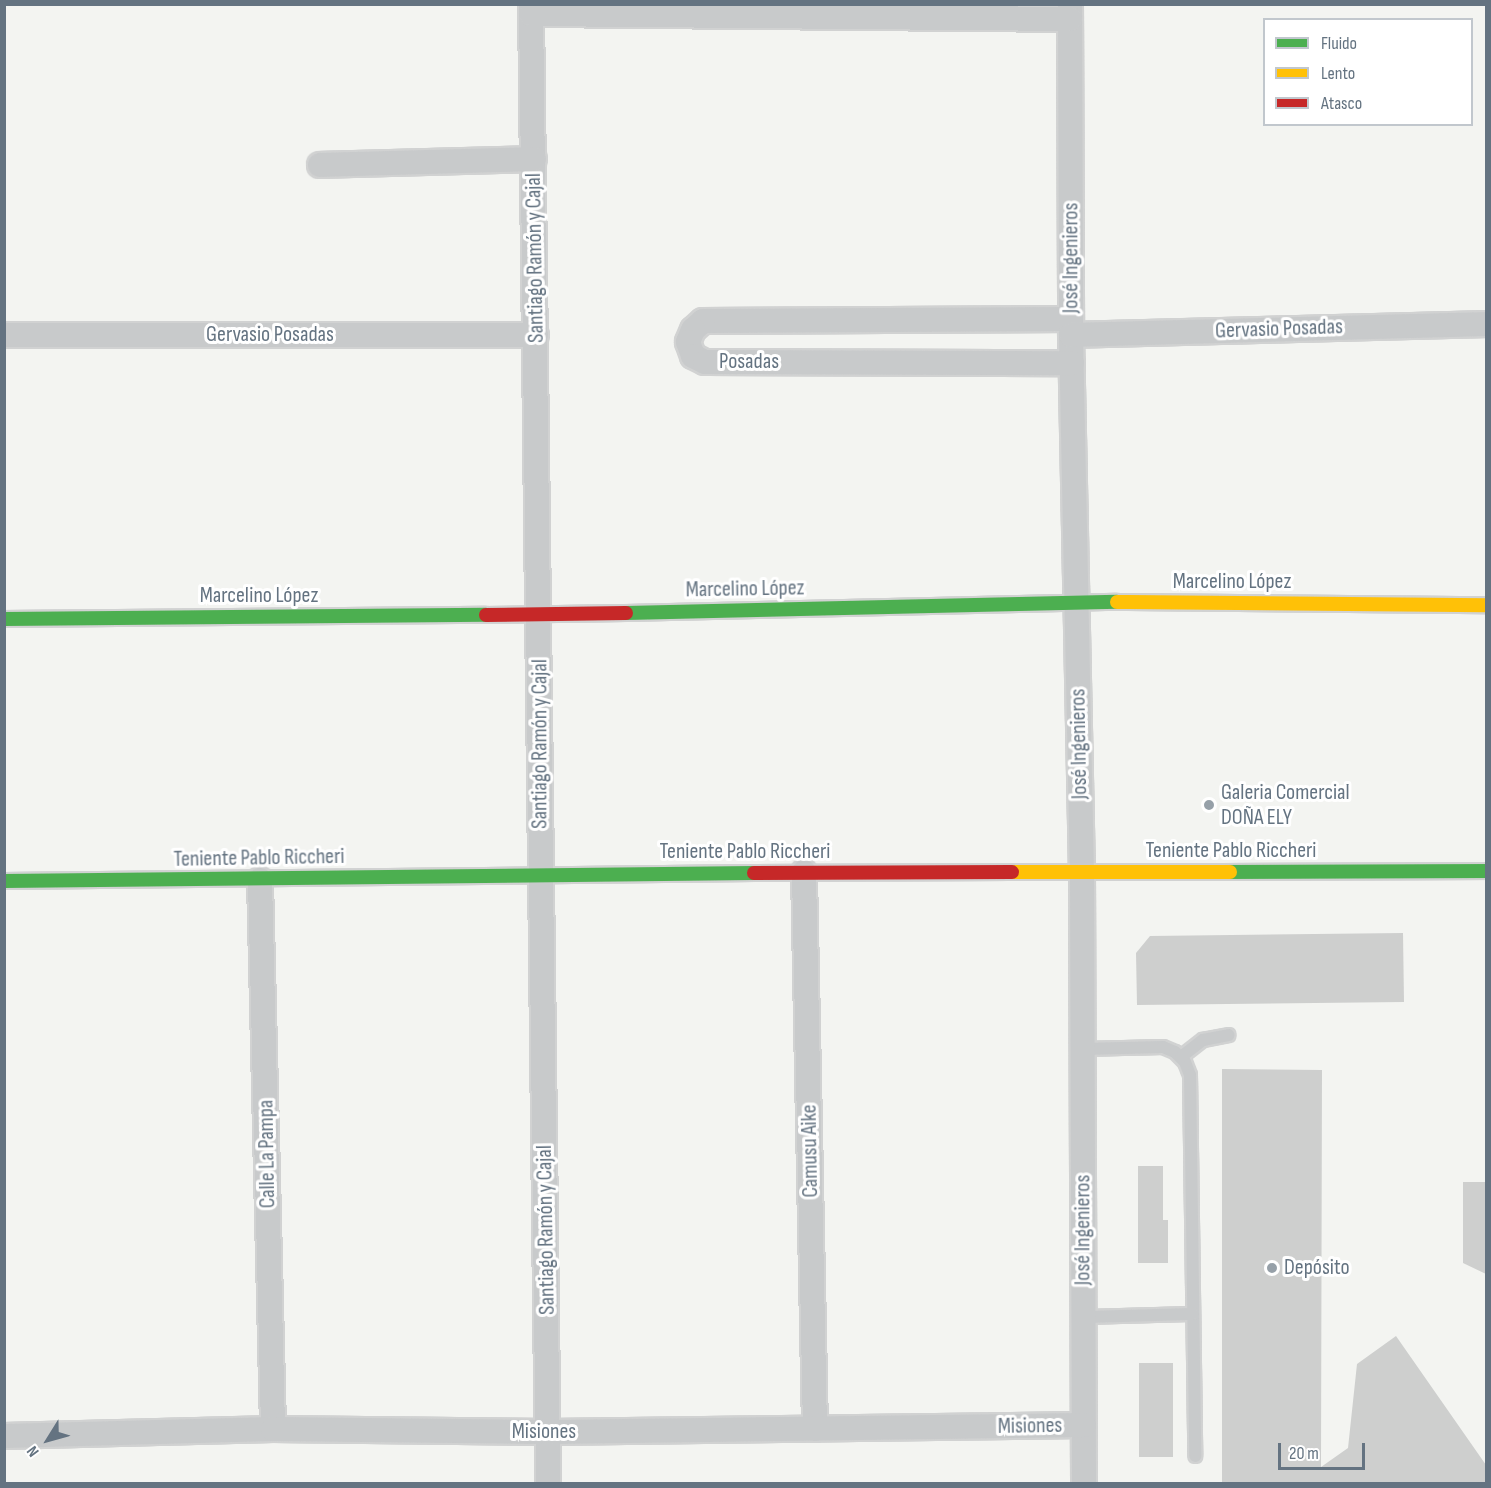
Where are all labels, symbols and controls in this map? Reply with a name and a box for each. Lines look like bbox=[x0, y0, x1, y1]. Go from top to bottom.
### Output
legend bbox=[1263, 18, 1473, 126]
text: Fluido bbox=[1321, 33, 1357, 54]
text: Lento bbox=[1321, 63, 1355, 84]
text: Atasco bbox=[1321, 93, 1362, 114]
street label: Santiago Ramón y Cajal bbox=[520, 173, 550, 343]
street label: José Ingenieros bbox=[1058, 203, 1084, 313]
street label: Gervasio Posadas bbox=[1215, 314, 1343, 344]
street label: Gervasio Posadas bbox=[206, 322, 334, 348]
street label: Posadas bbox=[719, 349, 779, 375]
street label: Marcelino López bbox=[1173, 569, 1291, 595]
street label: Marcelino López bbox=[685, 575, 805, 603]
street label: Marcelino López bbox=[200, 583, 318, 609]
street label: Santiago Ramón y Cajal bbox=[527, 659, 553, 829]
street label: José Ingenieros bbox=[1065, 688, 1093, 800]
place label: Galeria Comercial DOÑA ELY bbox=[1221, 779, 1350, 830]
marker: Galeria Comercial DOÑA ELY bbox=[1202, 798, 1216, 812]
street label: Teniente Pablo Riccheri bbox=[1146, 838, 1316, 864]
street label: Teniente Pablo Riccheri bbox=[660, 839, 830, 865]
street label: Teniente Pablo Riccheri bbox=[173, 843, 345, 873]
street label: Calle La Pampa bbox=[253, 1100, 281, 1208]
street label: Camusu Aike bbox=[796, 1104, 824, 1198]
street label: Santiago Ramón y Cajal bbox=[531, 1145, 561, 1315]
street label: José Ingenieros bbox=[1070, 1175, 1096, 1285]
place label: Depósito bbox=[1284, 1255, 1350, 1281]
marker: Depósito bbox=[1265, 1261, 1279, 1275]
north arrow bbox=[18, 1410, 78, 1470]
street label: Misiones bbox=[998, 1412, 1062, 1440]
street label: Misiones bbox=[512, 1419, 576, 1445]
scale bar bbox=[1281, 1431, 1368, 1469]
text: N bbox=[23, 1442, 43, 1460]
text: 20 m bbox=[1289, 1443, 1319, 1464]

